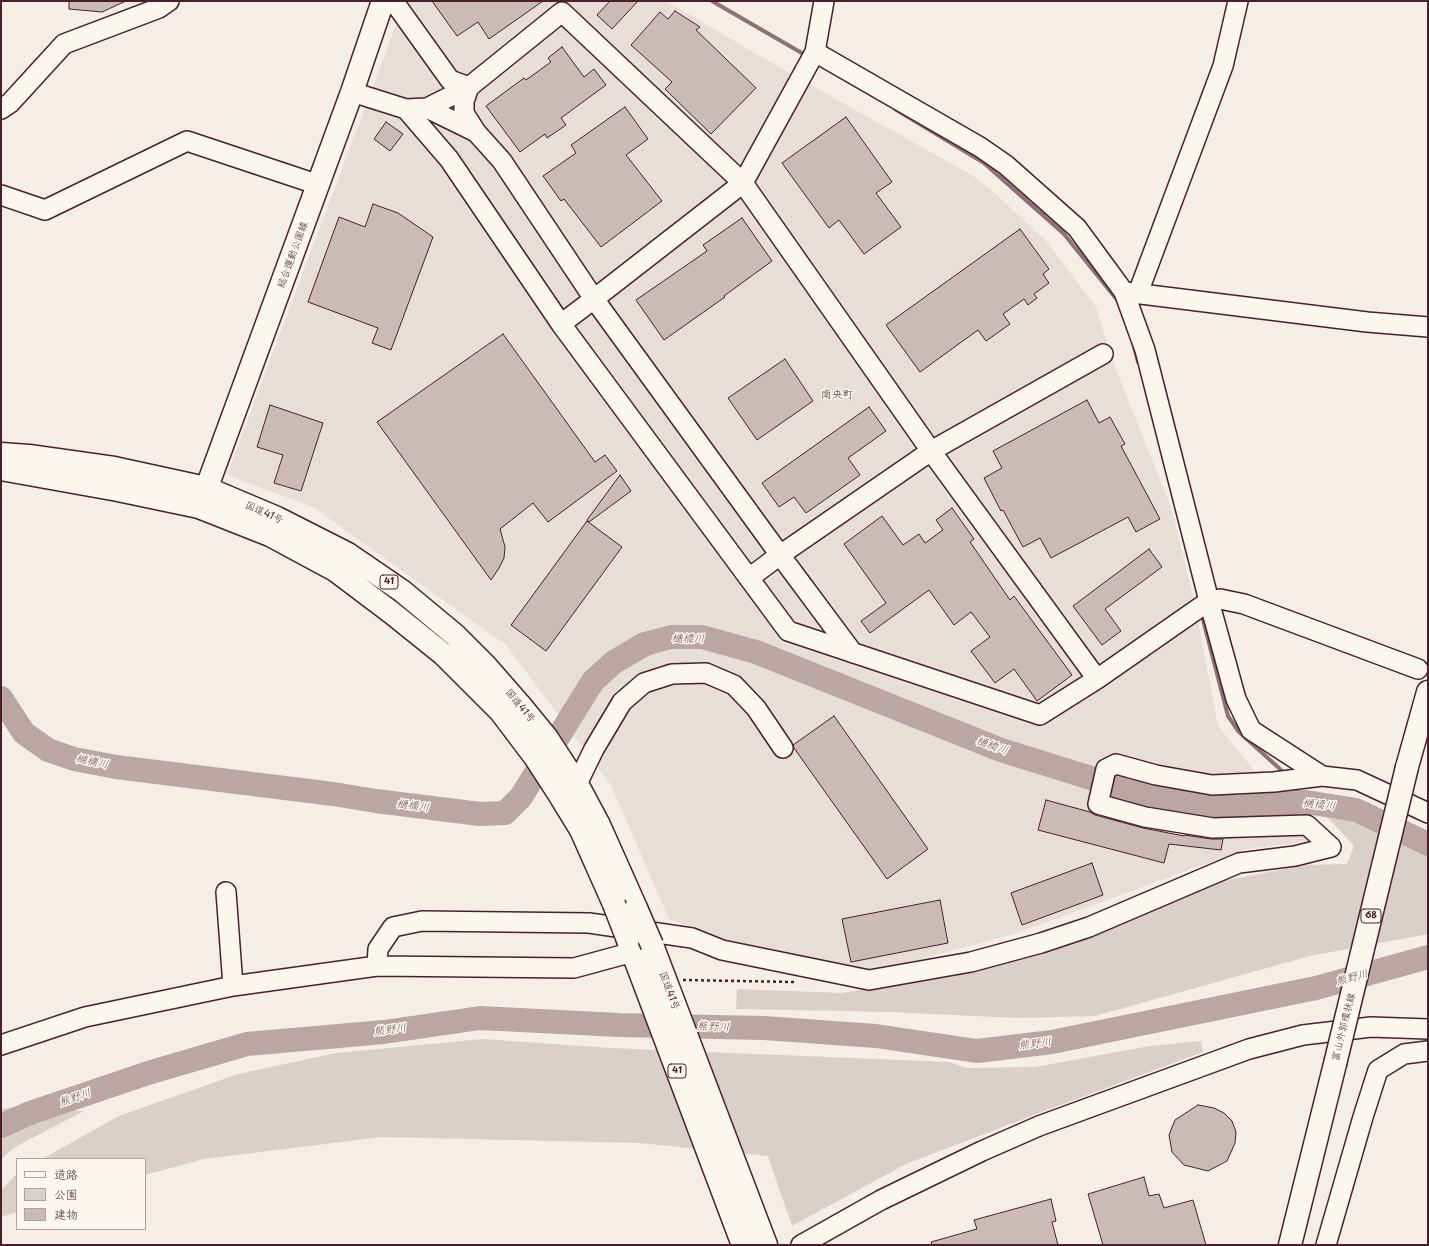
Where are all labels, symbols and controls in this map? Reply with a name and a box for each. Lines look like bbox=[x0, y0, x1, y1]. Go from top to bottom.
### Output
street label: 総合運動公園線 bbox=[275, 220, 311, 290]
district label: 南央町 bbox=[821, 388, 853, 402]
street label: 国道41号 bbox=[243, 499, 285, 527]
road number: 41 bbox=[380, 575, 398, 589]
water label: 樋橋川 bbox=[671, 632, 705, 646]
street label: 国道41号 bbox=[502, 687, 538, 725]
water label: 樋橋川 bbox=[974, 734, 1010, 758]
water label: 樋橋川 bbox=[74, 752, 110, 772]
water label: 樋橋川 bbox=[396, 797, 430, 815]
water label: 樋橋川 bbox=[1302, 797, 1336, 813]
road number: 68 bbox=[1361, 909, 1381, 923]
water label: 熊野川 bbox=[1334, 967, 1370, 989]
street label: 国道41号 bbox=[656, 970, 682, 1012]
street label: 富山外郭環状線 bbox=[1330, 992, 1358, 1062]
water label: 熊野川 bbox=[696, 1020, 730, 1034]
water label: 熊野川 bbox=[373, 1021, 407, 1039]
water label: 熊野川 bbox=[1018, 1035, 1052, 1053]
road number: 41 bbox=[668, 1064, 686, 1078]
water label: 熊野川 bbox=[57, 1086, 93, 1110]
legend bbox=[16, 1158, 146, 1230]
text: 道路 bbox=[54, 1165, 78, 1183]
text: 公園 bbox=[54, 1185, 78, 1203]
text: 建物 bbox=[54, 1205, 78, 1223]

